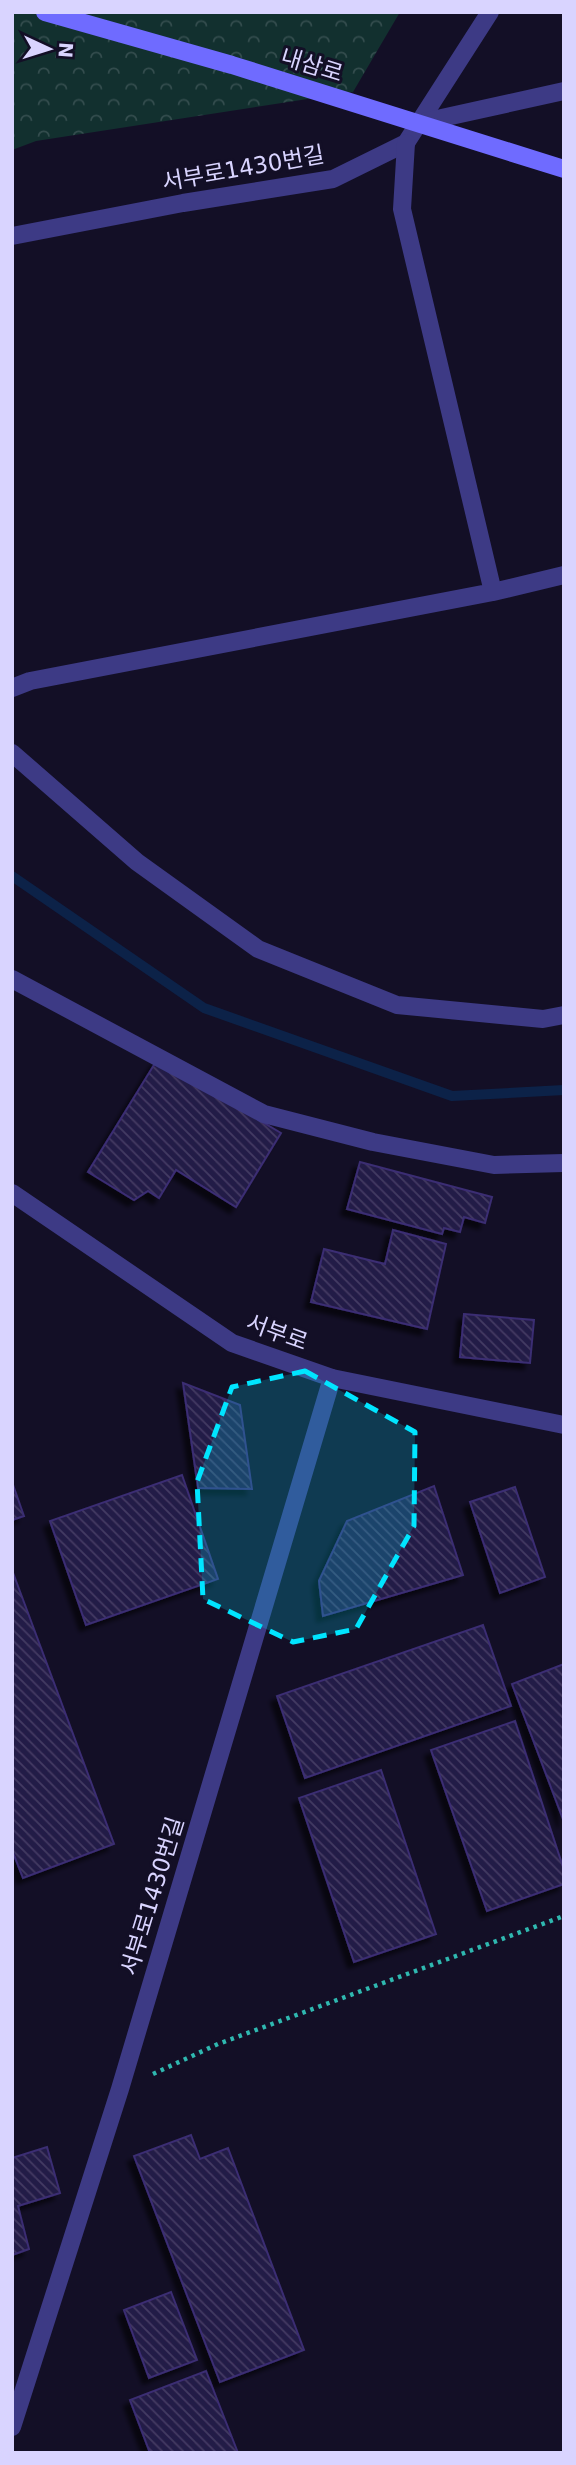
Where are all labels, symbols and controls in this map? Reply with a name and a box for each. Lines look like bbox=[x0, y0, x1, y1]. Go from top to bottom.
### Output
north arrow bbox=[14, 14, 84, 84]
text: N bbox=[54, 41, 77, 59]
street label: 내삼로 bbox=[278, 43, 346, 87]
street label: 서부로1430번길 bbox=[160, 141, 326, 195]
street label: 서부로 bbox=[243, 1309, 311, 1355]
street label: 서부로1430번길 bbox=[116, 1814, 188, 1978]

